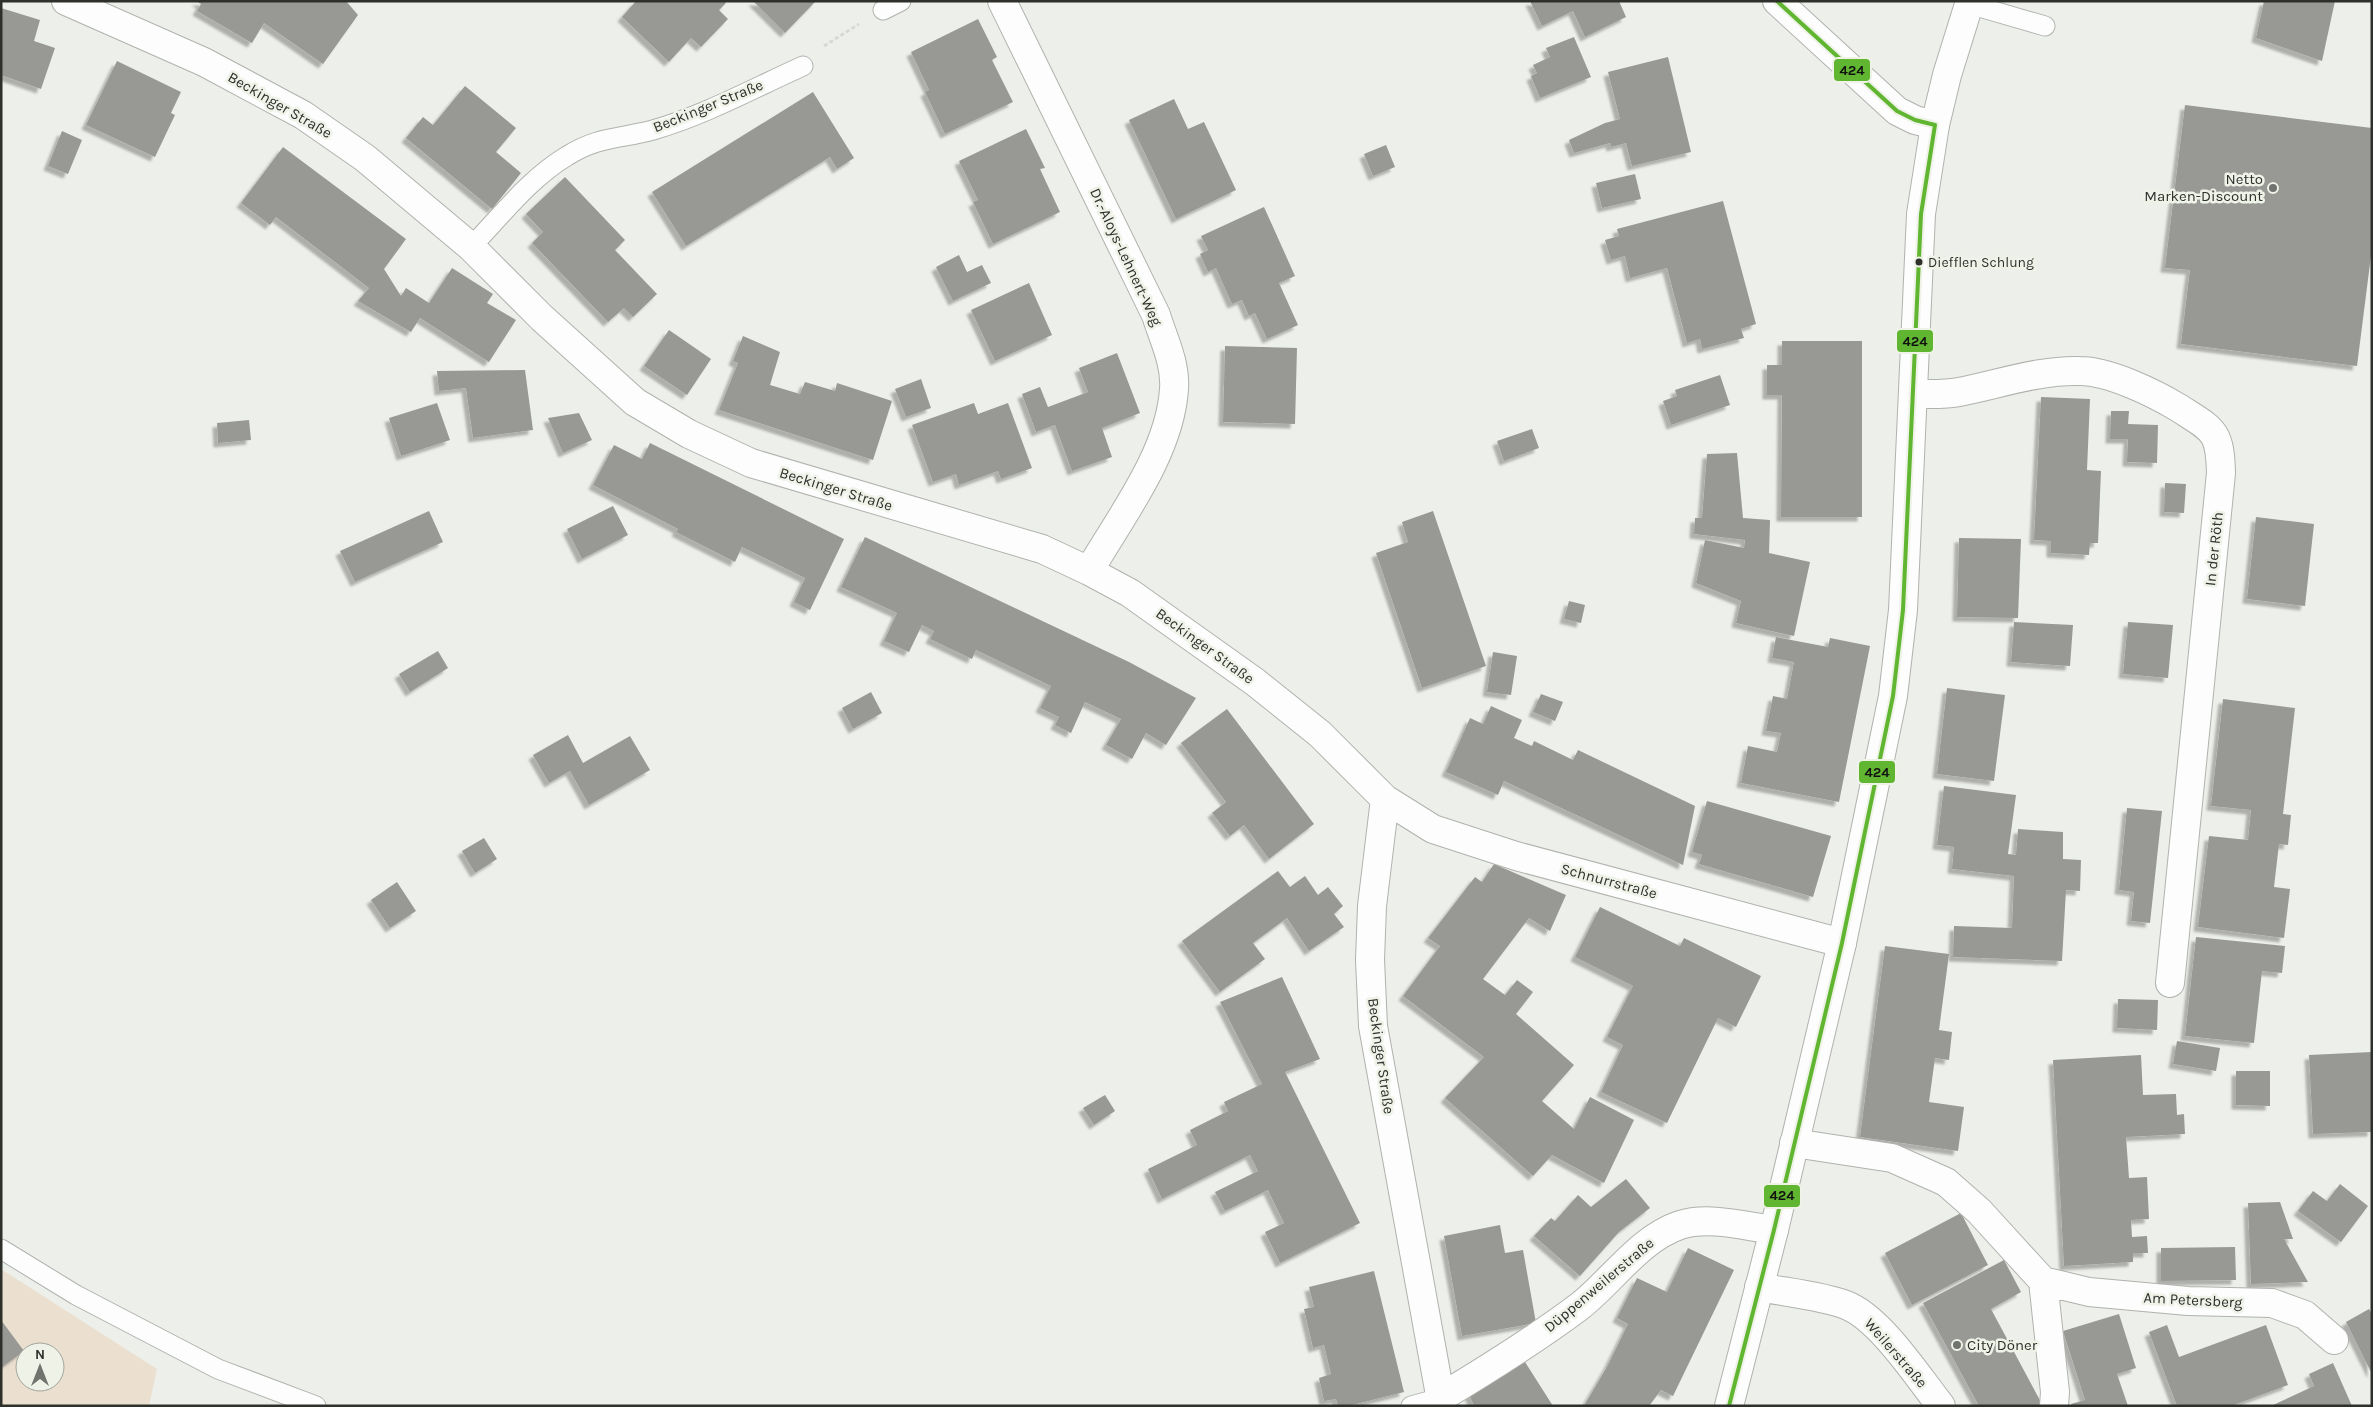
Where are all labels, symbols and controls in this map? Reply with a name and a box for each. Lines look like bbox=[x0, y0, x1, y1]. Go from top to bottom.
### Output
line badge: 424 bbox=[1833, 58, 1871, 82]
text: 424 bbox=[1839, 62, 1865, 79]
street label: Beckinger Straße bbox=[225, 68, 335, 142]
street label: Beckinger Straße bbox=[650, 76, 766, 136]
place label: Netto Marken-Discount bbox=[2144, 170, 2263, 205]
marker: Netto Marken-Discount bbox=[2267, 182, 2279, 194]
street label: Dr.-Aloys-Lehnert-Weg bbox=[1086, 185, 1166, 329]
place label: Diefflen Schlung bbox=[1928, 254, 2034, 271]
marker: Diefflen Schlung bbox=[1914, 257, 1924, 267]
line badge: 424 bbox=[1896, 329, 1934, 353]
text: 424 bbox=[1902, 333, 1928, 350]
street label: Beckinger Straße bbox=[777, 463, 895, 515]
street label: In der Röth bbox=[2201, 511, 2227, 587]
street label: Beckinger Straße bbox=[1152, 604, 1258, 688]
line badge: 424 bbox=[1858, 760, 1896, 784]
text: 424 bbox=[1864, 764, 1890, 781]
street label: Schnurrstraße bbox=[1559, 860, 1659, 902]
street label: Beckinger Straße bbox=[1364, 997, 1398, 1115]
line badge: 424 bbox=[1763, 1184, 1801, 1208]
text: 424 bbox=[1769, 1187, 1795, 1204]
street label: Düppenweilerstraße bbox=[1540, 1234, 1658, 1336]
street label: Am Petersberg bbox=[2143, 1288, 2243, 1312]
street label: Weilerstraße bbox=[1861, 1314, 1931, 1392]
place label: City Döner bbox=[1967, 1336, 2038, 1354]
marker: City Döner bbox=[1951, 1339, 1963, 1351]
north arrow bbox=[15, 1342, 65, 1392]
text: N bbox=[35, 1346, 45, 1363]

